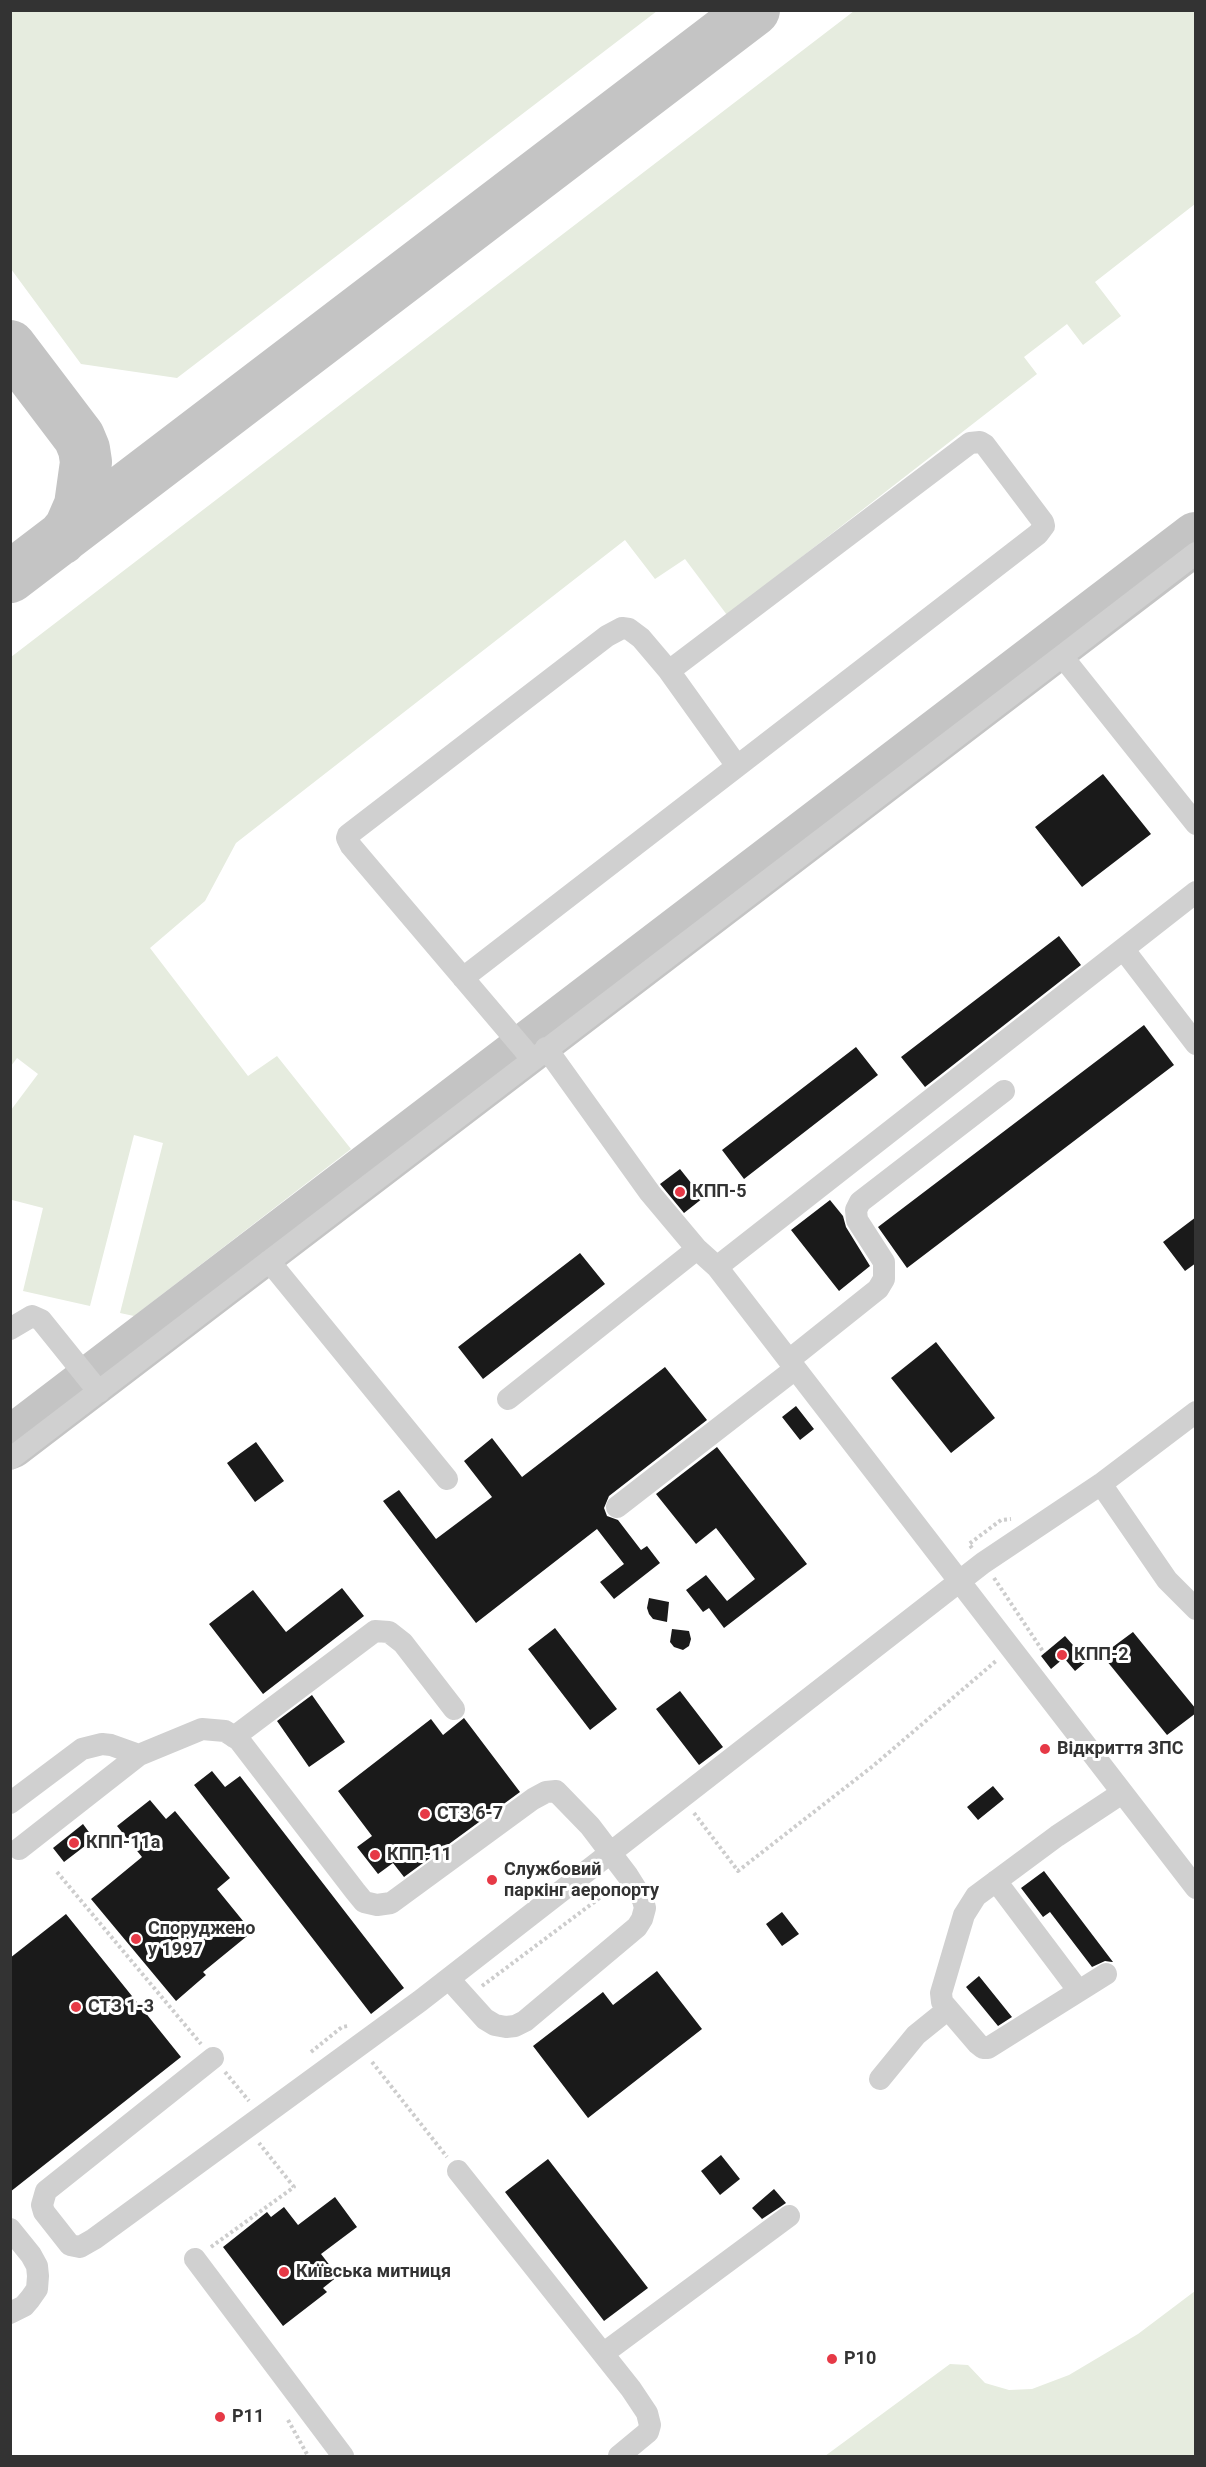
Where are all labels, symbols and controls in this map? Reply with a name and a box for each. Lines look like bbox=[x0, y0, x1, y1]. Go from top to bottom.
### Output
place label: КПП-5 bbox=[692, 1181, 747, 1203]
marker: КПП-5 bbox=[673, 1185, 687, 1199]
place label: КПП-2 bbox=[1074, 1644, 1129, 1666]
marker: КПП-2 bbox=[1055, 1648, 1069, 1662]
place label: Відкриття ЗПС bbox=[1057, 1738, 1183, 1760]
marker: Відкриття ЗПС bbox=[1038, 1742, 1052, 1756]
place label: СТЗ 6-7 bbox=[437, 1803, 503, 1825]
marker: СТЗ 6-7 bbox=[418, 1807, 432, 1821]
place label: КПП-11а bbox=[86, 1832, 160, 1854]
marker: КПП-11а bbox=[67, 1836, 81, 1850]
place label: КПП-11 bbox=[387, 1844, 452, 1866]
marker: КПП-11 bbox=[368, 1848, 382, 1862]
place label: Службовий паркінг аеропорту bbox=[504, 1859, 659, 1902]
marker: Службовий паркінг аеропорту bbox=[485, 1873, 499, 1887]
place label: Споруджено у 1997 bbox=[148, 1918, 255, 1960]
marker: Споруджено у 1997 bbox=[129, 1932, 143, 1946]
place label: СТЗ 1-3 bbox=[88, 1996, 154, 2018]
marker: СТЗ 1-3 bbox=[69, 2000, 83, 2014]
place label: Київська митниця bbox=[296, 2261, 451, 2283]
marker: Київська митниця bbox=[277, 2265, 291, 2279]
place label: P10 bbox=[844, 2348, 876, 2370]
marker: P10 bbox=[825, 2352, 839, 2366]
place label: P11 bbox=[232, 2406, 264, 2428]
marker: P11 bbox=[213, 2410, 227, 2424]

